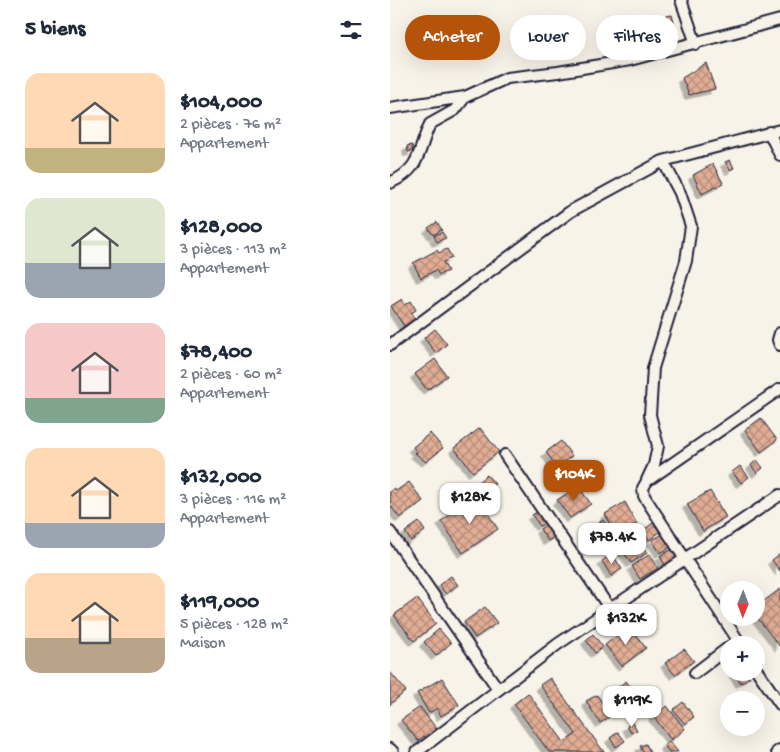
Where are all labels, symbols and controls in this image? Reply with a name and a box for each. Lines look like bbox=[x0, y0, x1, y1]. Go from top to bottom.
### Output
chip: Acheter bbox=[405, 15, 500, 60]
chip: Louer bbox=[510, 15, 586, 60]
chip: Filtres bbox=[596, 15, 678, 60]
icon: filters bbox=[337, 16, 365, 44]
text: 5 biens bbox=[25, 18, 85, 43]
text: $104,000 bbox=[180, 91, 262, 116]
icon: home bbox=[65, 93, 125, 153]
text: 2 pièces · 76 m² bbox=[180, 116, 281, 135]
text: Appartement bbox=[180, 135, 268, 154]
text: $128,000 bbox=[180, 216, 262, 241]
icon: home bbox=[65, 218, 125, 278]
text: 3 pièces · 113 m² bbox=[180, 241, 287, 260]
text: Appartement bbox=[180, 260, 268, 279]
text: $78,400 bbox=[180, 341, 252, 366]
icon: home bbox=[65, 343, 125, 403]
text: 2 pièces · 60 m² bbox=[180, 366, 282, 385]
text: Appartement bbox=[180, 385, 268, 404]
pin: $104K bbox=[539, 460, 609, 502]
text: $132,000 bbox=[180, 466, 261, 491]
text: $104K bbox=[554, 466, 594, 485]
icon: home bbox=[65, 468, 125, 528]
pin: $128K bbox=[435, 482, 505, 525]
text: $128K bbox=[450, 489, 490, 508]
text: 3 pièces · 116 m² bbox=[180, 491, 286, 510]
text: Appartement bbox=[180, 510, 268, 529]
pin: $78.4K bbox=[571, 522, 653, 565]
text: $78.4K bbox=[589, 529, 635, 548]
north arrow bbox=[720, 581, 765, 626]
map controls bbox=[720, 581, 765, 736]
text: $119,000 bbox=[180, 591, 259, 616]
icon: home bbox=[65, 593, 125, 653]
pin: $132K bbox=[591, 604, 661, 646]
text: $132K bbox=[607, 610, 645, 629]
text: 5 pièces · 128 m² bbox=[180, 616, 289, 635]
text: Maison bbox=[180, 635, 225, 654]
button: + bbox=[720, 636, 765, 681]
pin: $119K bbox=[597, 686, 667, 728]
button: − bbox=[720, 691, 765, 736]
text: $119K bbox=[614, 692, 650, 711]

